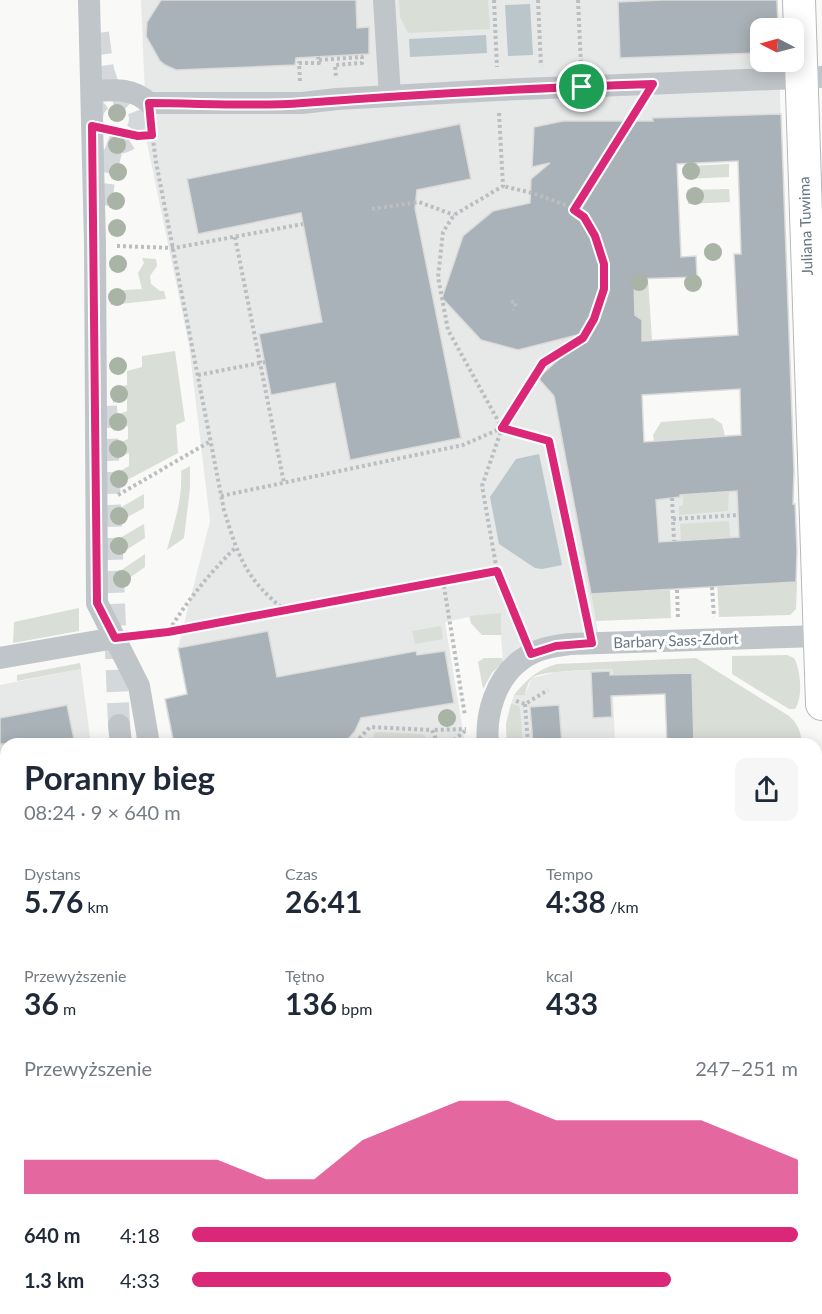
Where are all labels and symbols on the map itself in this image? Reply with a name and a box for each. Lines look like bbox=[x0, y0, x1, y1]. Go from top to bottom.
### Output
north arrow bbox=[750, 18, 804, 72]
pin bbox=[556, 61, 607, 112]
street label: Juliana Tuwima bbox=[794, 176, 816, 276]
street label: Barbary Sass-Zdort bbox=[613, 629, 740, 651]

